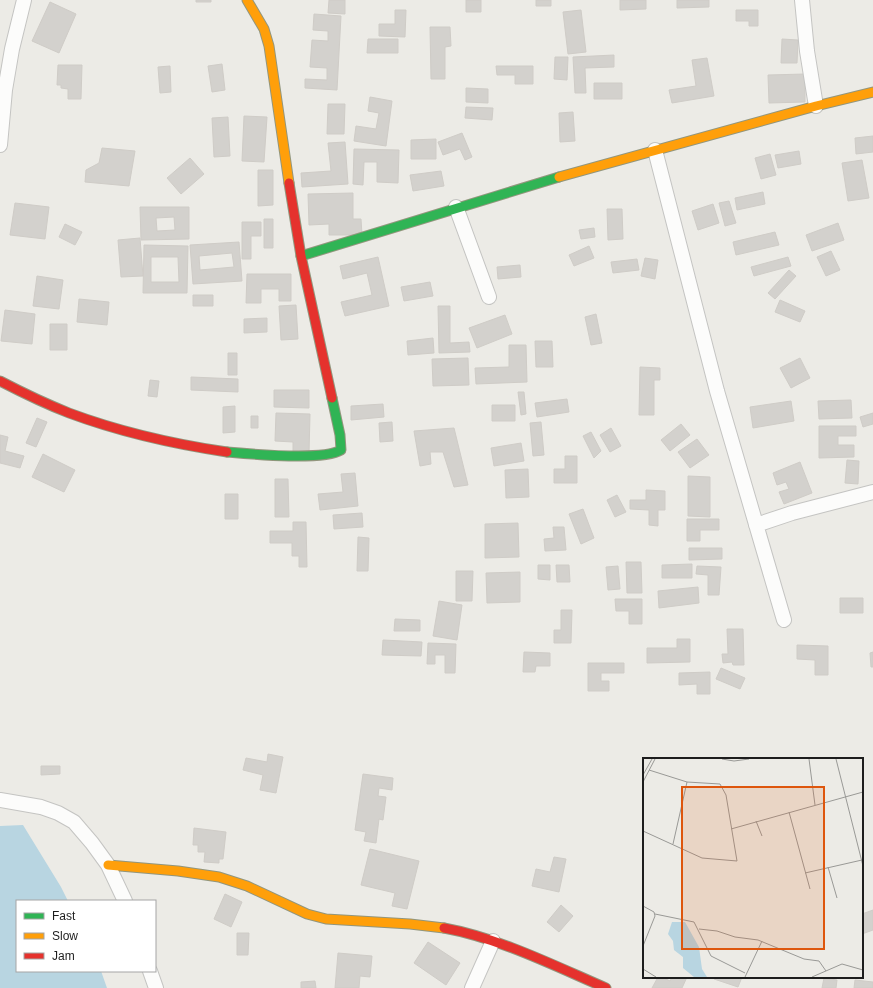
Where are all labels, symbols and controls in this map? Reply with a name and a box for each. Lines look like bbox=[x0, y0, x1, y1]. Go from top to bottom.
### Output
inset map bbox=[643, 758, 863, 978]
legend bbox=[16, 900, 156, 972]
text: Fast bbox=[52, 909, 76, 923]
text: Slow bbox=[52, 929, 78, 943]
text: Jam bbox=[52, 949, 75, 963]

